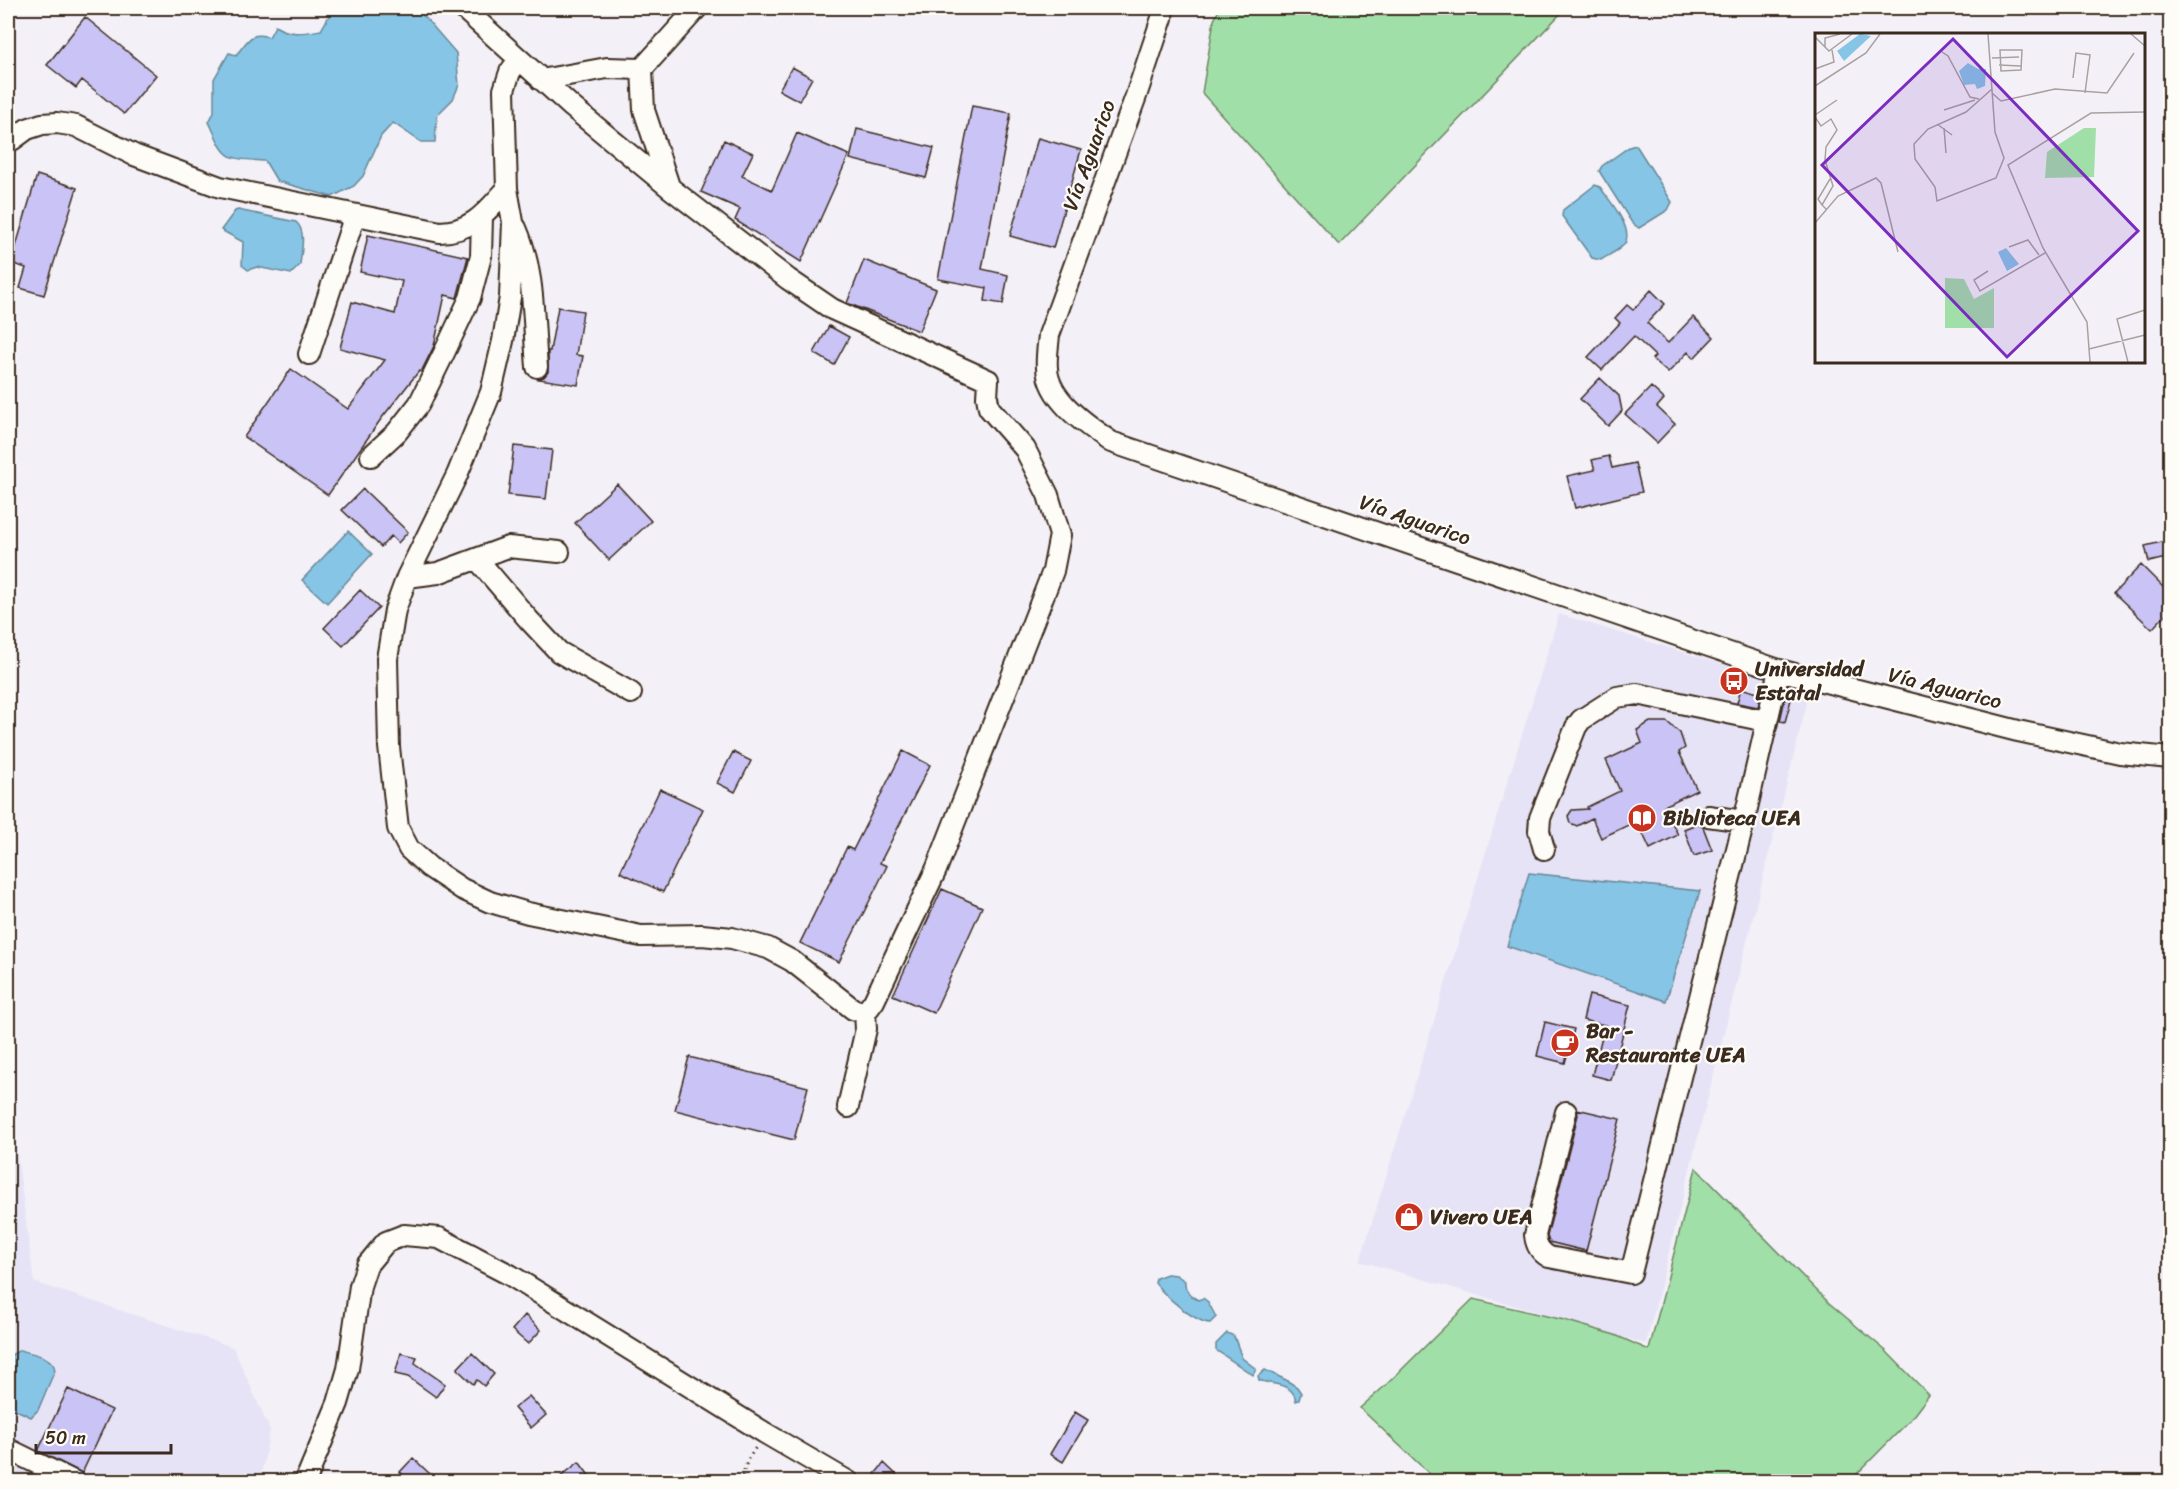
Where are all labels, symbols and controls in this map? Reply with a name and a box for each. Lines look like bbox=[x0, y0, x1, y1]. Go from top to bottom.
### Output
inset map bbox=[1815, 33, 2145, 363]
street label: Vía Aguarico bbox=[1051, 94, 1127, 216]
street label: Vía Aguarico bbox=[1354, 483, 1476, 557]
place label: Universidad Estatal bbox=[1755, 650, 1865, 712]
street label: Vía Aguarico bbox=[1884, 656, 2006, 721]
bus stop icon: Universidad Estatal bbox=[1718, 665, 1750, 697]
place label: Biblioteca UEA bbox=[1663, 799, 1801, 837]
library icon: Biblioteca UEA bbox=[1626, 802, 1658, 834]
place label: Bar - Restaurante UEA bbox=[1585, 1012, 1745, 1074]
cafe icon: Bar - Restaurante UEA bbox=[1549, 1027, 1581, 1059]
place label: Vivero UEA bbox=[1430, 1198, 1533, 1236]
shop icon: Vivero UEA bbox=[1393, 1201, 1425, 1233]
scale bar bbox=[36, 1417, 171, 1455]
text: 50 m bbox=[45, 1422, 86, 1454]

